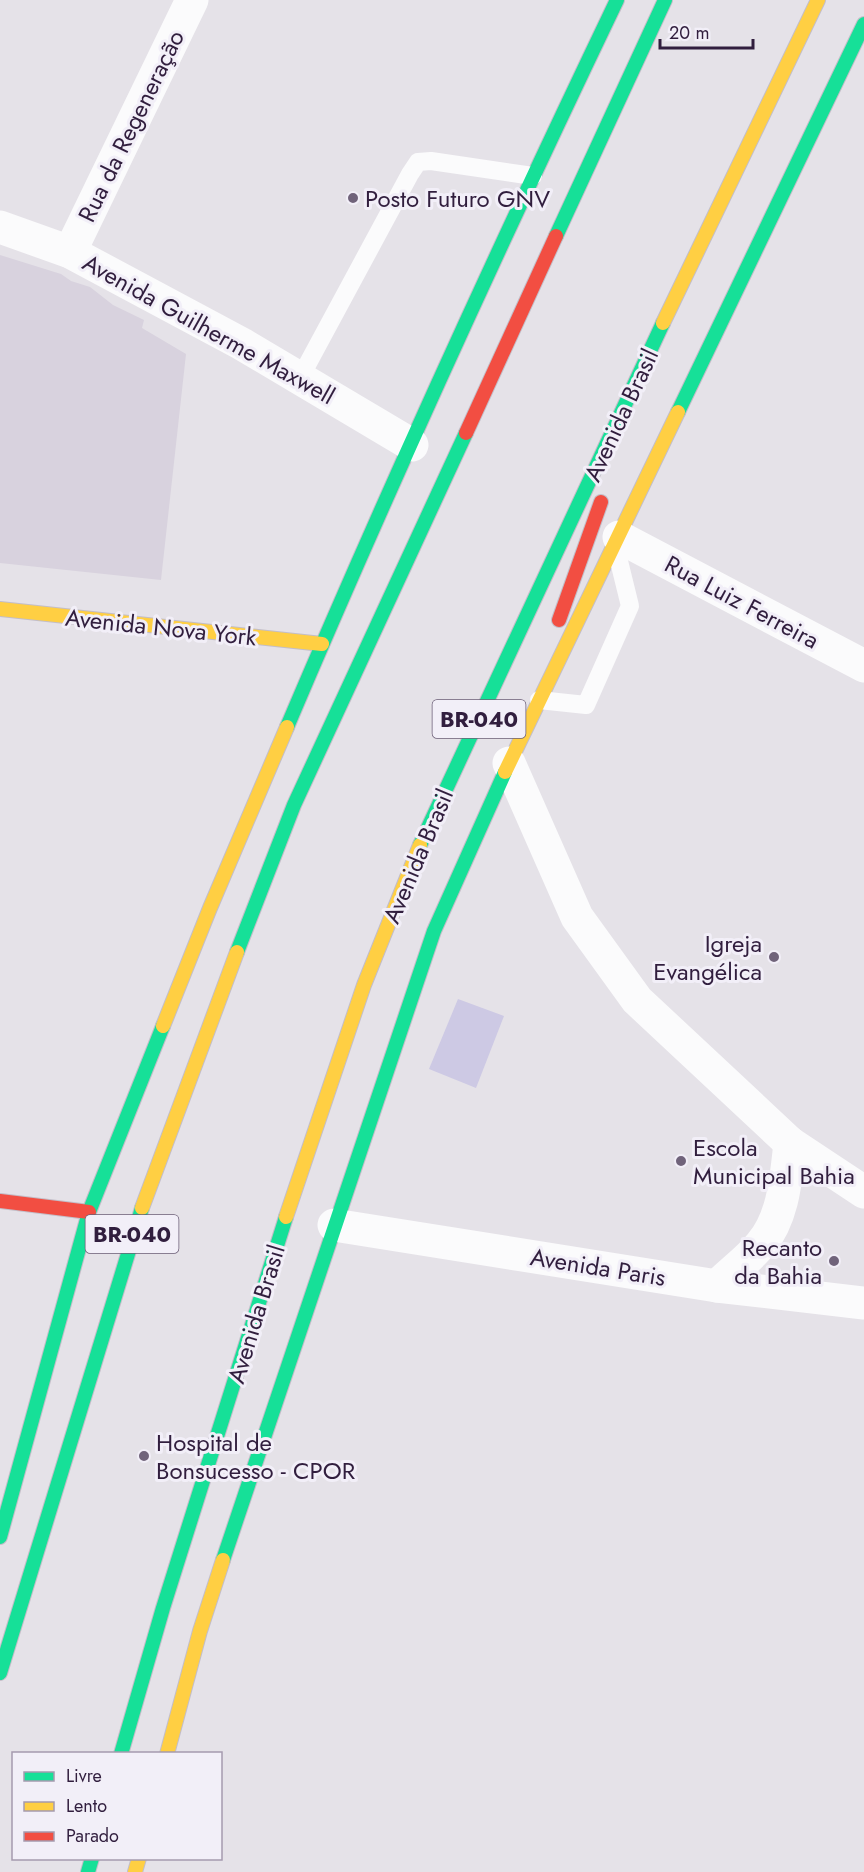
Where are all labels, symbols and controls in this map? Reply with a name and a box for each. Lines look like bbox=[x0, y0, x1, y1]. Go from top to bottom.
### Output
scale bar bbox=[660, 12, 753, 50]
text: 20 m bbox=[669, 20, 709, 46]
street label: Rua da Regeneração bbox=[69, 24, 193, 228]
place label: Posto Futuro GNV bbox=[365, 181, 550, 216]
marker: Posto Futuro GNV bbox=[346, 191, 360, 205]
street label: Avenida Guilherme Maxwell bbox=[76, 245, 342, 413]
street label: Avenida Brasil bbox=[575, 343, 667, 487]
street label: Rua Luiz Ferreira bbox=[659, 547, 825, 657]
street label: Avenida Nova York bbox=[64, 600, 259, 654]
road number: BR-040 bbox=[432, 700, 526, 738]
street label: Avenida Brasil bbox=[374, 783, 462, 929]
place label: Igreja Evangélica bbox=[653, 926, 762, 989]
marker: Igreja Evangélica bbox=[767, 950, 781, 964]
place label: Escola Municipal Bahia bbox=[693, 1130, 855, 1193]
marker: Escola Municipal Bahia bbox=[674, 1154, 688, 1168]
road number: BR-040 bbox=[86, 1215, 178, 1253]
place label: Recanto da Bahia bbox=[734, 1230, 822, 1293]
street label: Avenida Paris bbox=[528, 1239, 668, 1295]
street label: Avenida Brasil bbox=[218, 1240, 294, 1388]
marker: Recanto da Bahia bbox=[827, 1254, 841, 1268]
place label: Hospital de Bonsucesso - CPOR bbox=[156, 1425, 356, 1488]
marker: Hospital de Bonsucesso - CPOR bbox=[137, 1449, 151, 1463]
legend bbox=[12, 1752, 222, 1860]
text: Livre bbox=[66, 1763, 102, 1789]
text: Lento bbox=[66, 1793, 107, 1819]
text: Parado bbox=[66, 1823, 119, 1849]

